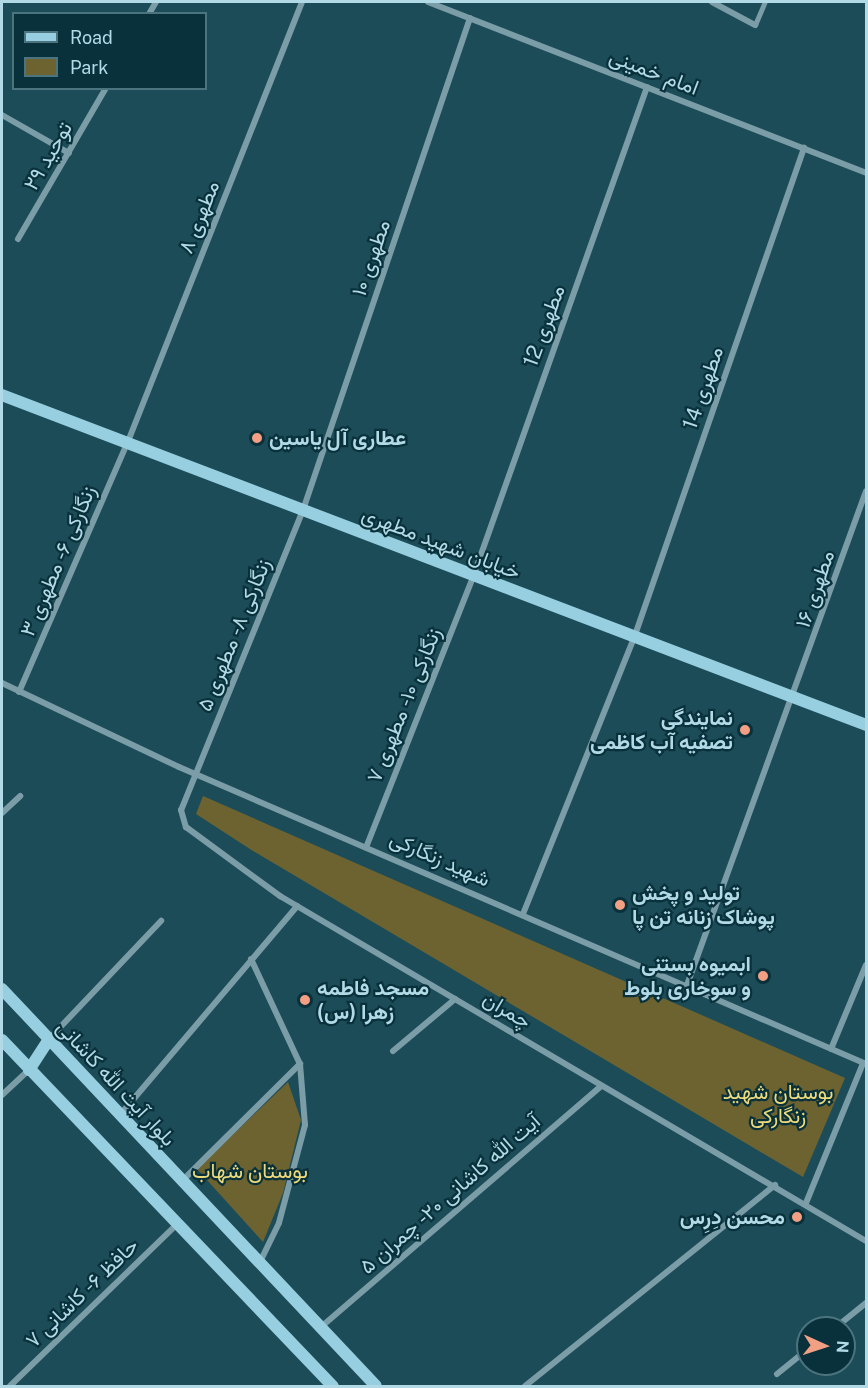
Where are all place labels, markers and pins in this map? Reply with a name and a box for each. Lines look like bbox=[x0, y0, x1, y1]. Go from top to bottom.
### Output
place label: عطاری آل یاسین bbox=[269, 425, 406, 451]
marker: عطاری آل یاسین bbox=[250, 431, 264, 445]
place label: نمایندگی تصفیه آب کاظمی bbox=[590, 705, 733, 755]
marker: نمایندگی تصفیه آب کاظمی bbox=[738, 723, 752, 737]
place label: تولید و پخش پوشاک زنانه تن پا bbox=[632, 880, 775, 930]
marker: تولید و پخش پوشاک زنانه تن پا bbox=[613, 898, 627, 912]
place label: ابمیوه بستنی و ‌سوخاری بلوط bbox=[624, 951, 751, 1001]
marker: ابمیوه بستنی و ‌سوخاری بلوط bbox=[756, 969, 770, 983]
place label: مسجد فاطمه زهرا (س) bbox=[317, 975, 429, 1025]
marker: مسجد فاطمه زهرا (س) bbox=[298, 993, 312, 1007]
place label: محسن دِرِس bbox=[680, 1204, 785, 1230]
marker: محسن دِرِس bbox=[790, 1210, 804, 1224]

